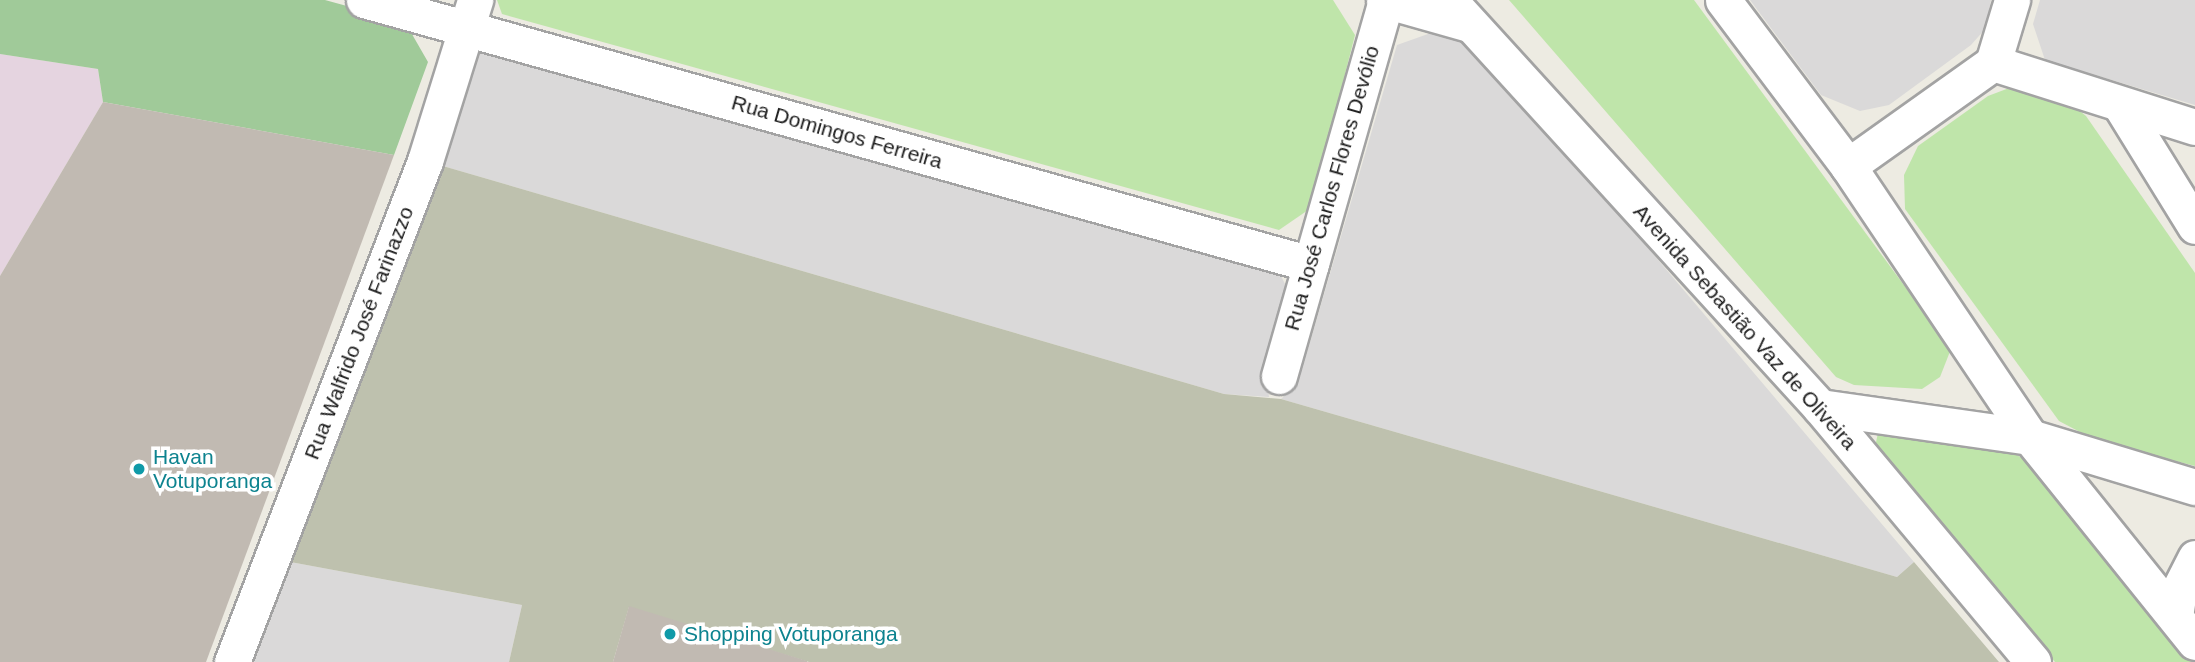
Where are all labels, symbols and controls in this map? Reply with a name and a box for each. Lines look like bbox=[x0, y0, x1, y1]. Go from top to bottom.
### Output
street label: Rua José Carlos Flores Devólio bbox=[1279, 43, 1385, 333]
street label: Rua Domingos Ferreira bbox=[729, 90, 945, 174]
street label: Avenida Sebastião Vaz de Oliveira bbox=[1628, 199, 1862, 455]
street label: Rua Walfrido José Farinazzo bbox=[299, 203, 419, 463]
place label: Havan Votuporanga bbox=[153, 444, 272, 494]
marker: Havan Votuporanga bbox=[131, 461, 147, 477]
place label: Shopping Votuporanga bbox=[684, 621, 898, 647]
marker: Shopping Votuporanga bbox=[662, 626, 678, 642]

